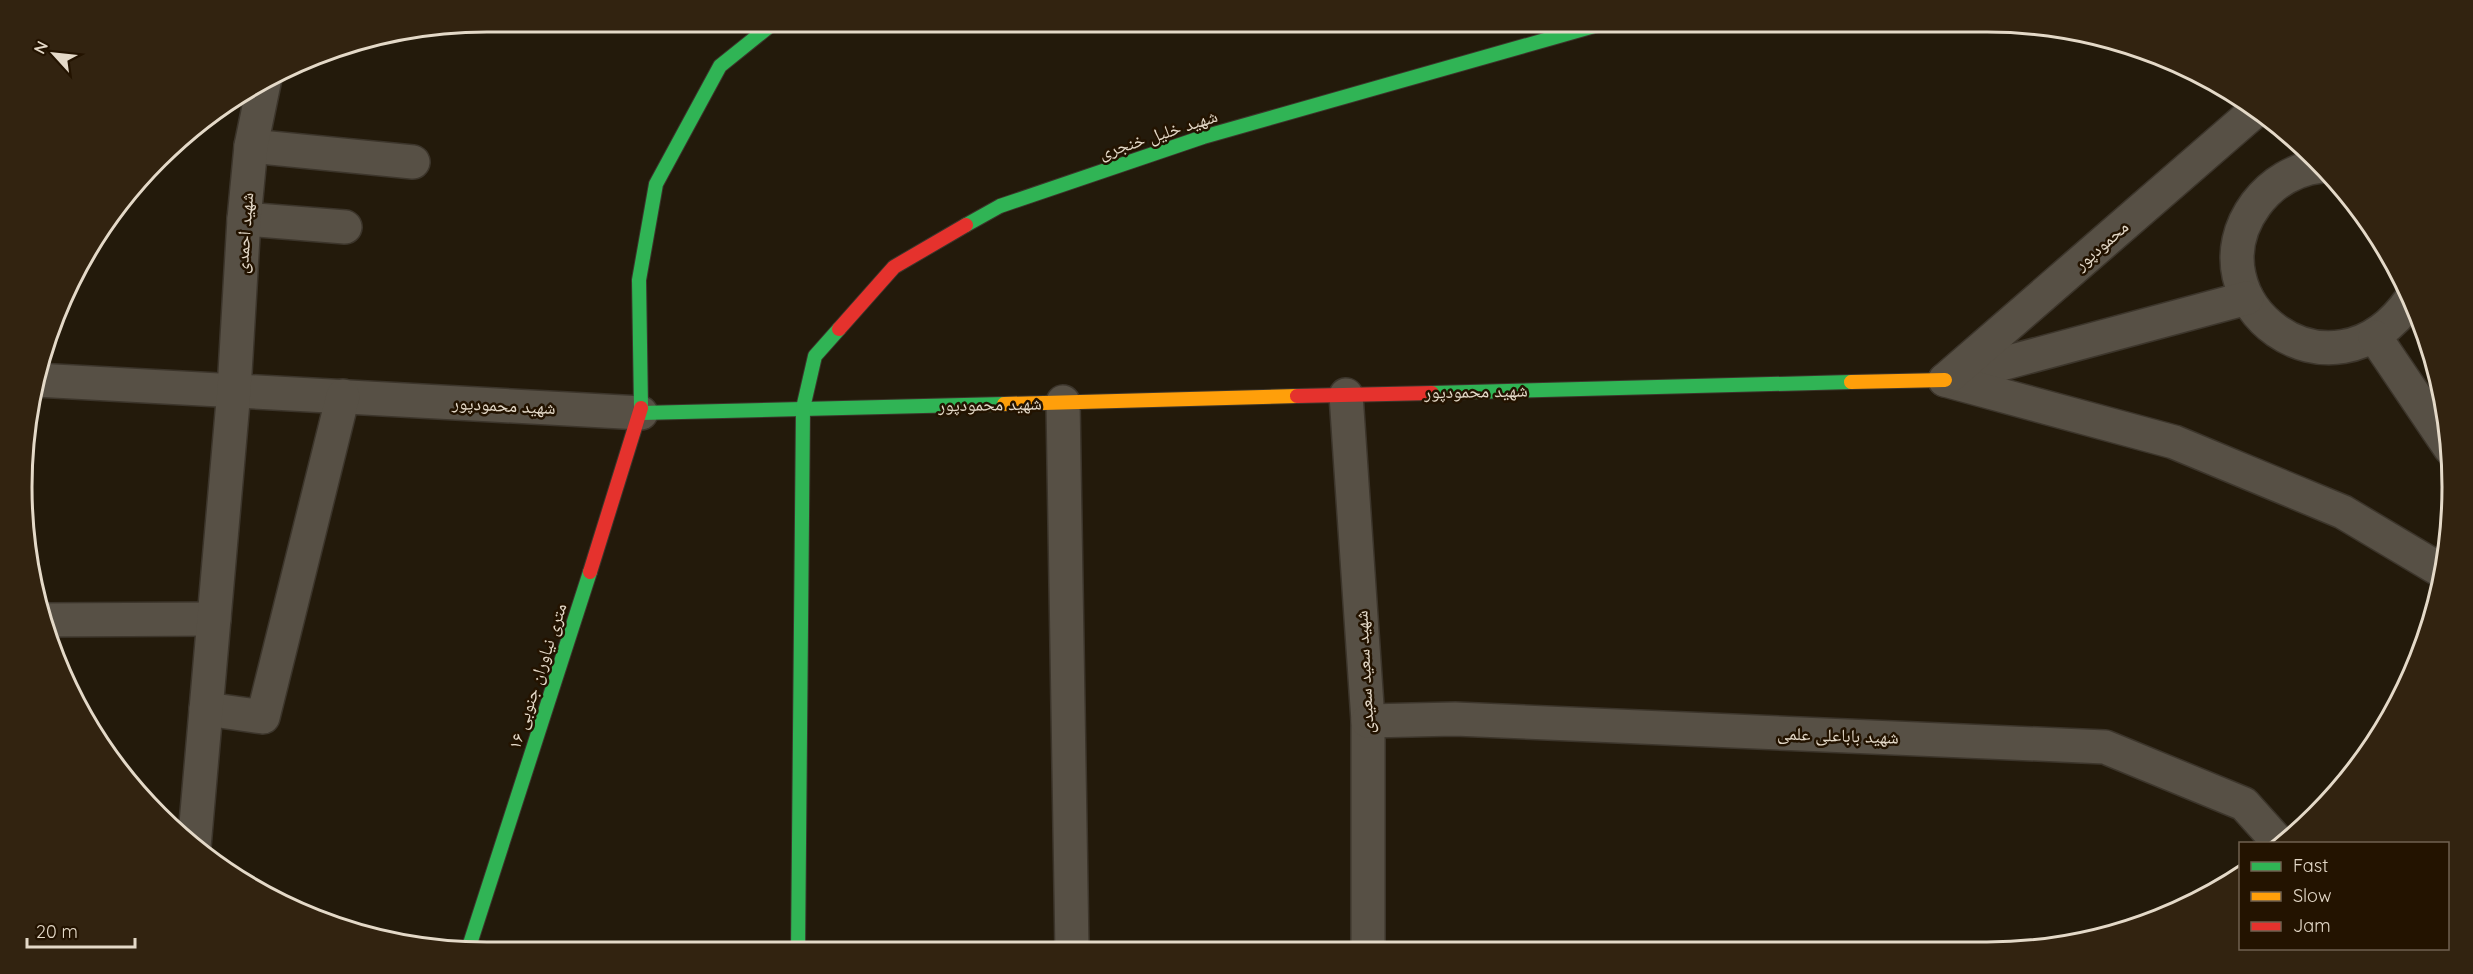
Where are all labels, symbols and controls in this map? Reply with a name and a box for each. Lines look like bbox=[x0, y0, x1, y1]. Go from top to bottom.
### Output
north arrow bbox=[24, 24, 84, 84]
text: N bbox=[29, 37, 52, 57]
street label: شهید خلیل خنجری bbox=[1096, 104, 1220, 164]
street label: شهید احمدی bbox=[230, 192, 258, 274]
street label: محمودپور bbox=[2068, 215, 2133, 276]
street label: شهید محمودپور bbox=[1423, 379, 1528, 404]
street label: شهید محمودپور bbox=[451, 391, 556, 419]
street label: شهید محمودپور bbox=[937, 392, 1042, 417]
street label: ۱۶ متری نیاوران جنوبی bbox=[502, 600, 572, 752]
street label: شهید سعید سعیدی bbox=[1349, 610, 1379, 734]
street label: شهید باباعلی علمی bbox=[1777, 721, 1899, 749]
legend bbox=[2239, 842, 2449, 950]
text: Fast bbox=[2293, 854, 2328, 877]
text: Slow bbox=[2293, 884, 2331, 907]
scale bar bbox=[27, 911, 135, 949]
text: Jam bbox=[2293, 914, 2331, 937]
text: 20 m bbox=[36, 920, 78, 943]

